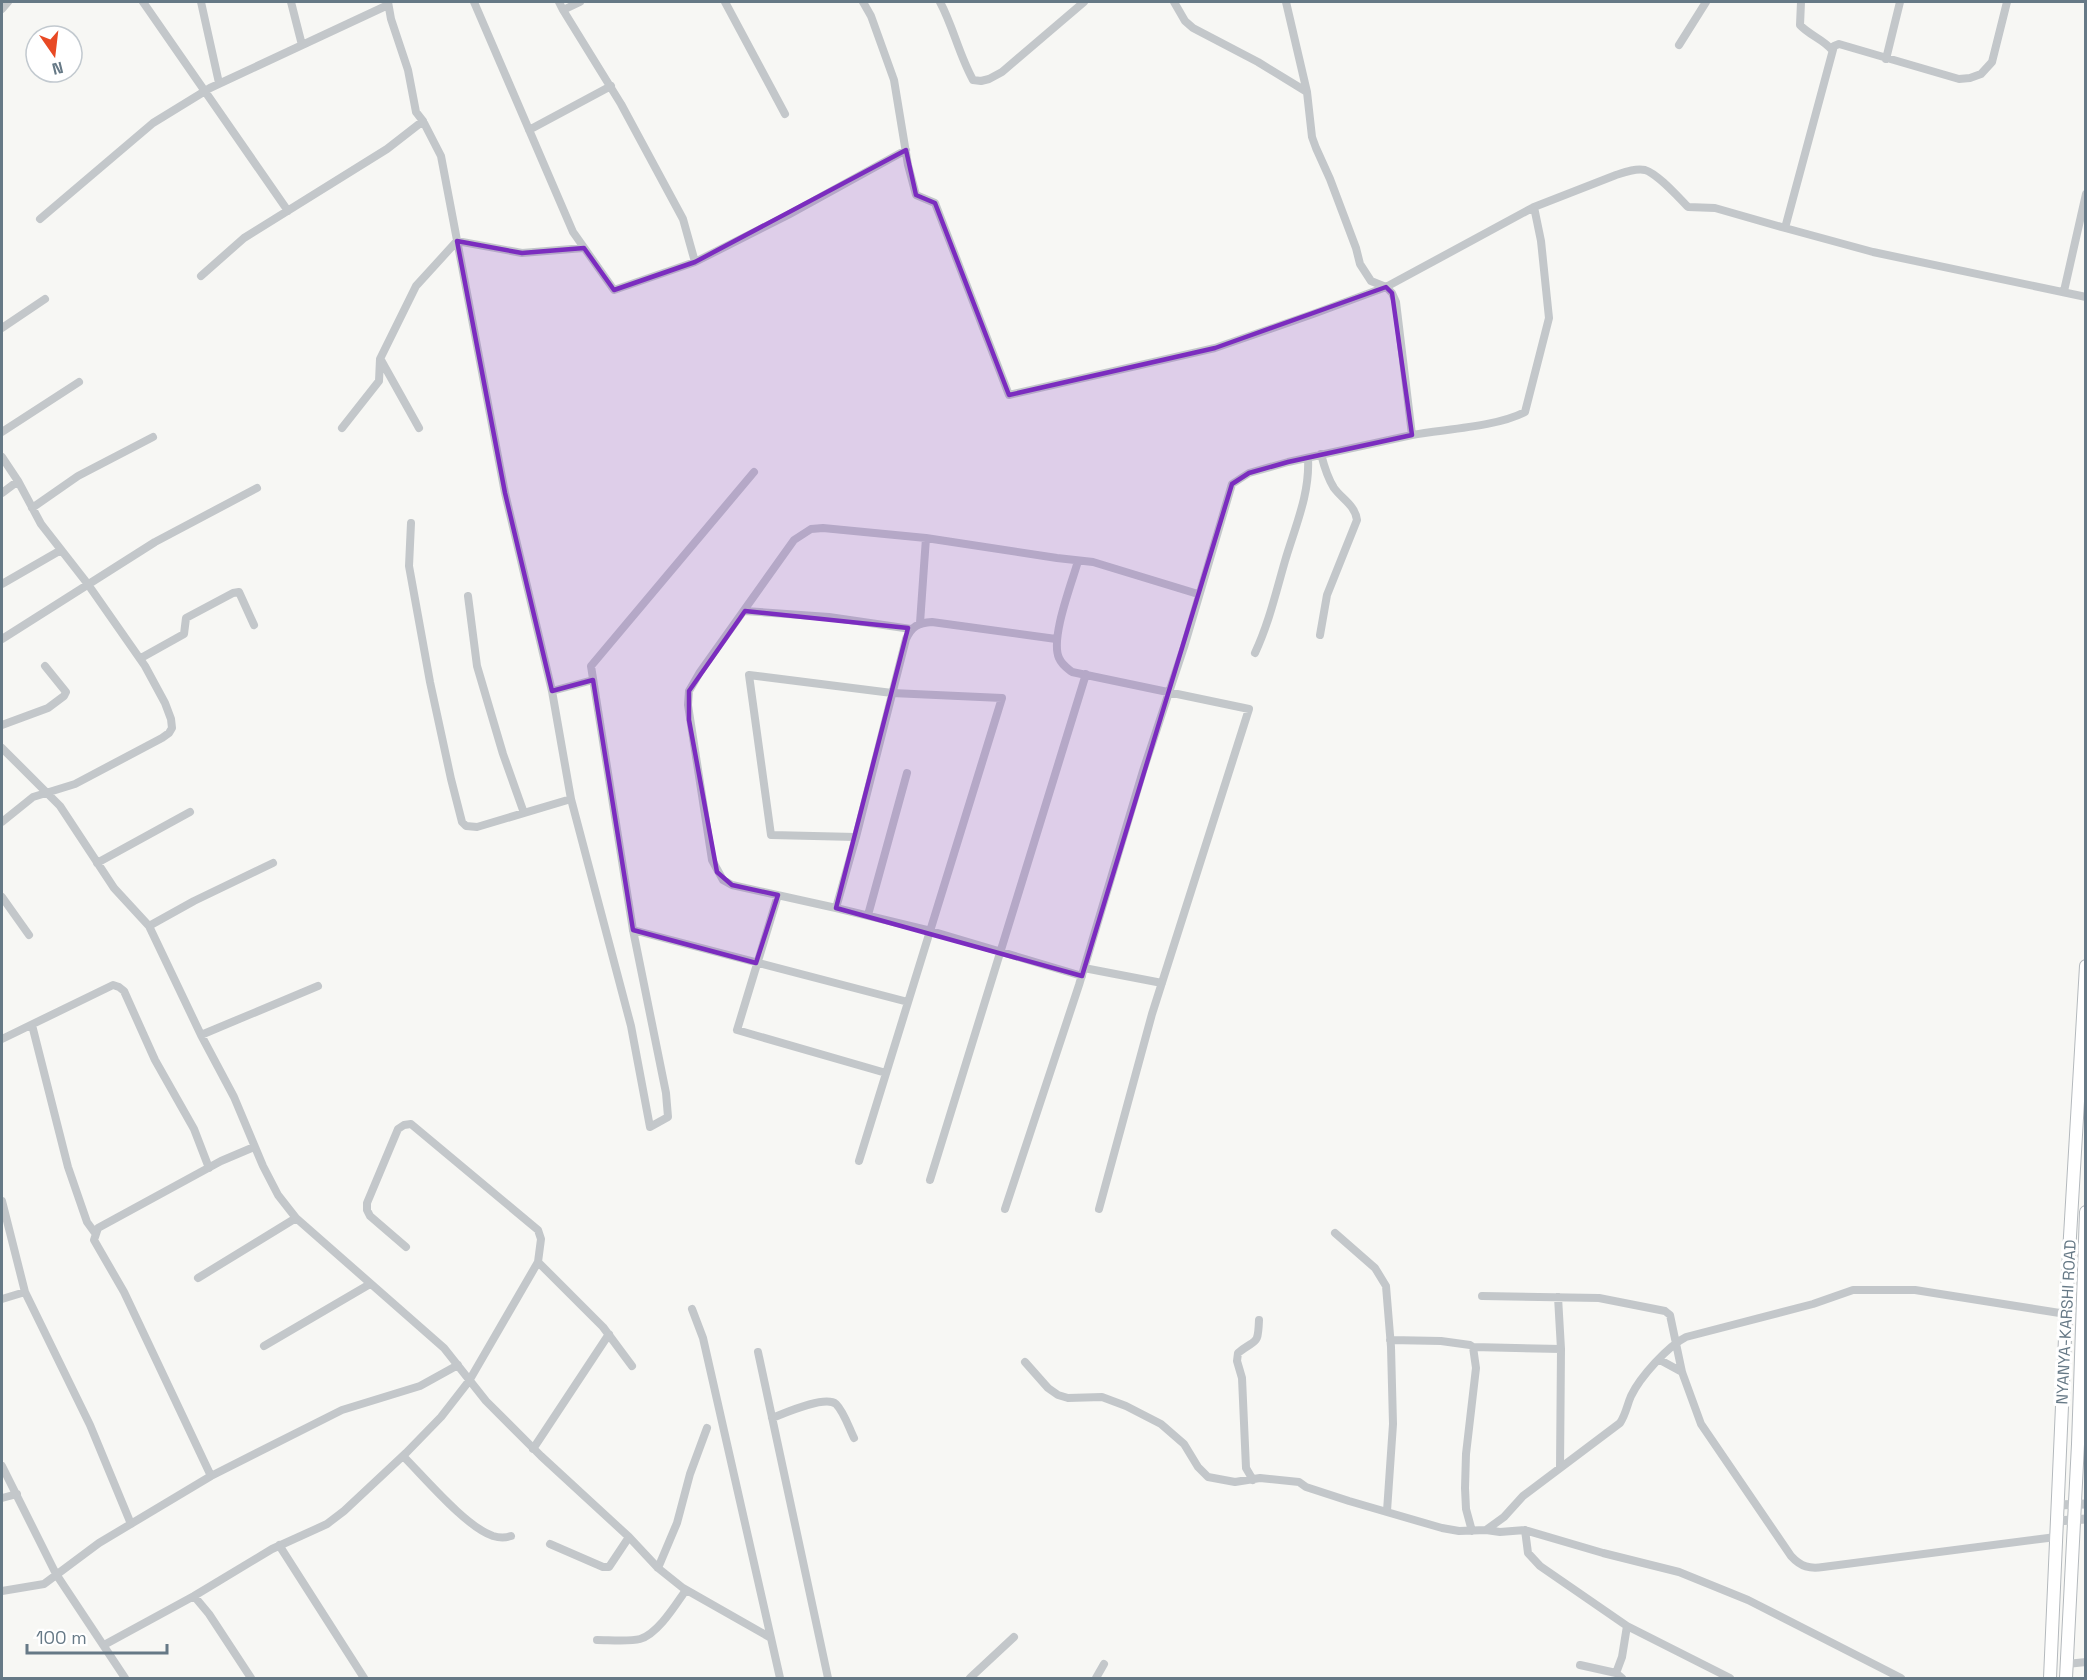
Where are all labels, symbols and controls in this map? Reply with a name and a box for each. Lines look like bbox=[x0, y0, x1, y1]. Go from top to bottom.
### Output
north arrow bbox=[24, 24, 84, 84]
text: N bbox=[50, 57, 65, 80]
street label: NYANYA-KARSHI ROAD bbox=[2051, 1239, 2081, 1405]
scale bar bbox=[27, 1617, 166, 1655]
text: 100 m bbox=[36, 1626, 87, 1649]

